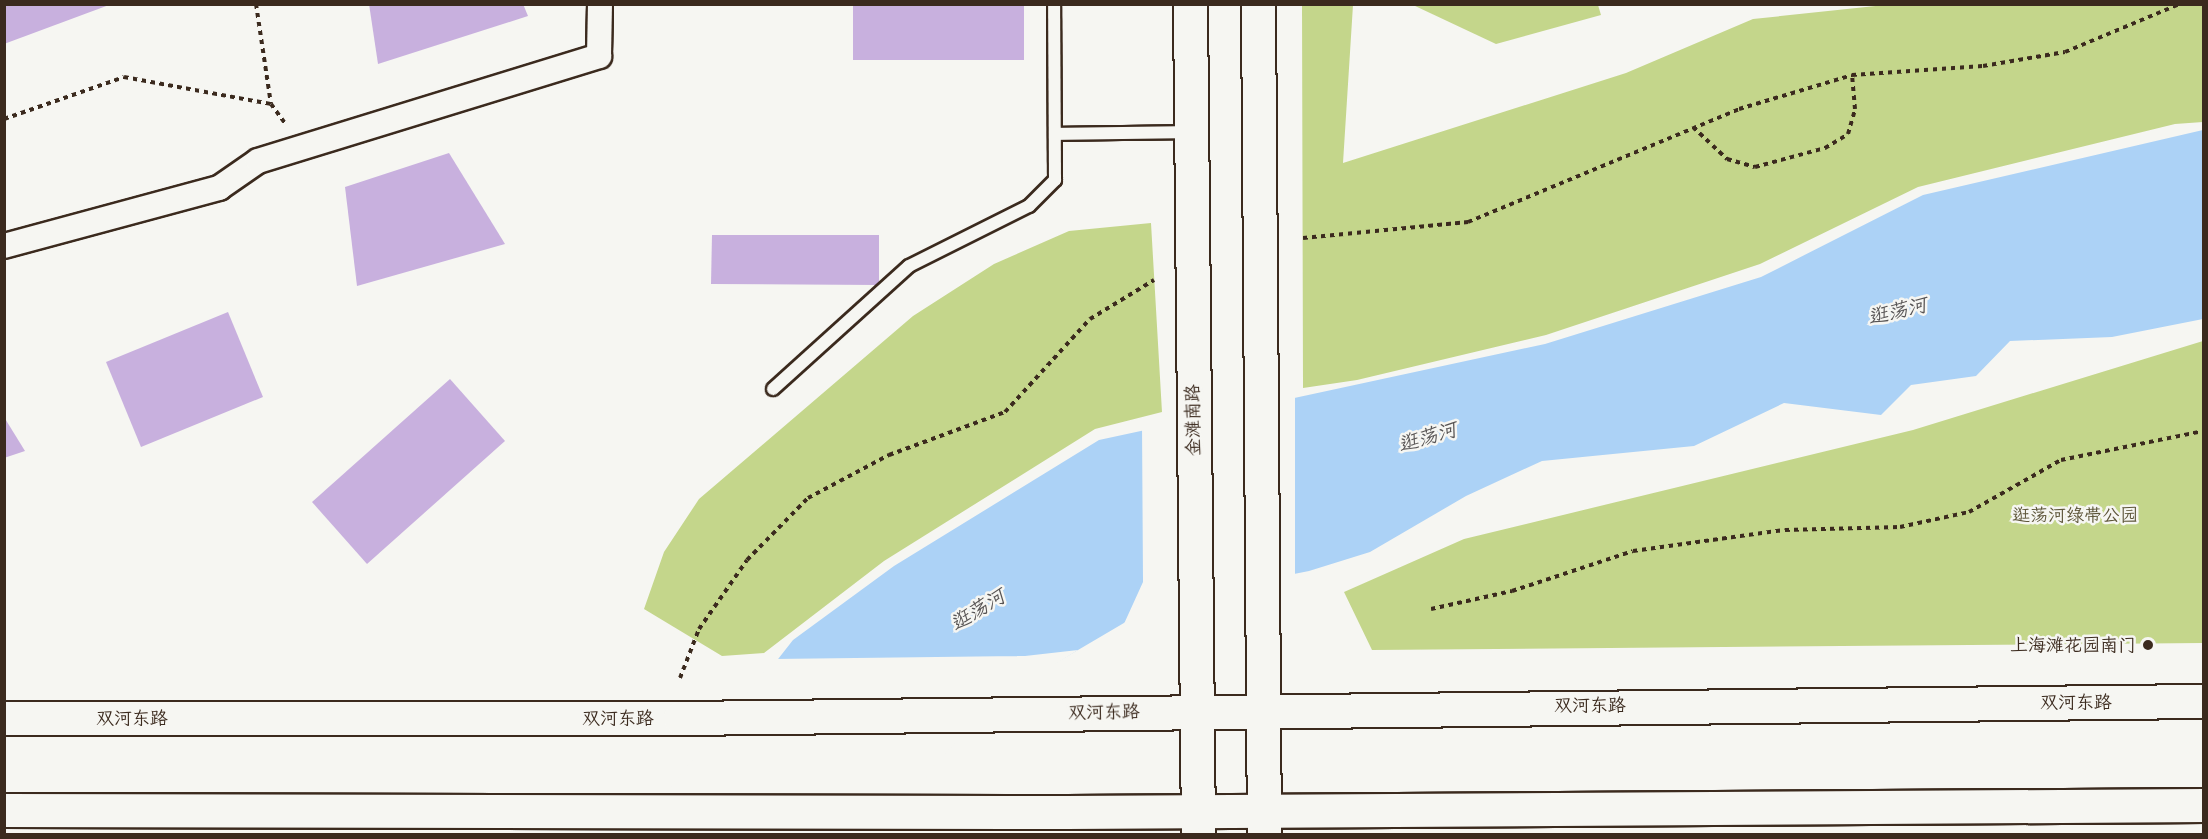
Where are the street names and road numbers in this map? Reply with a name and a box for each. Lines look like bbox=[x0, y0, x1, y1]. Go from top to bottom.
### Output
street label: 金滩南路 bbox=[1182, 384, 1204, 456]
street label: 双河东路 bbox=[2040, 691, 2112, 713]
street label: 双河东路 bbox=[1554, 694, 1626, 716]
street label: 双河东路 bbox=[1068, 701, 1140, 723]
street label: 双河东路 bbox=[96, 707, 168, 729]
street label: 双河东路 bbox=[582, 707, 654, 729]

